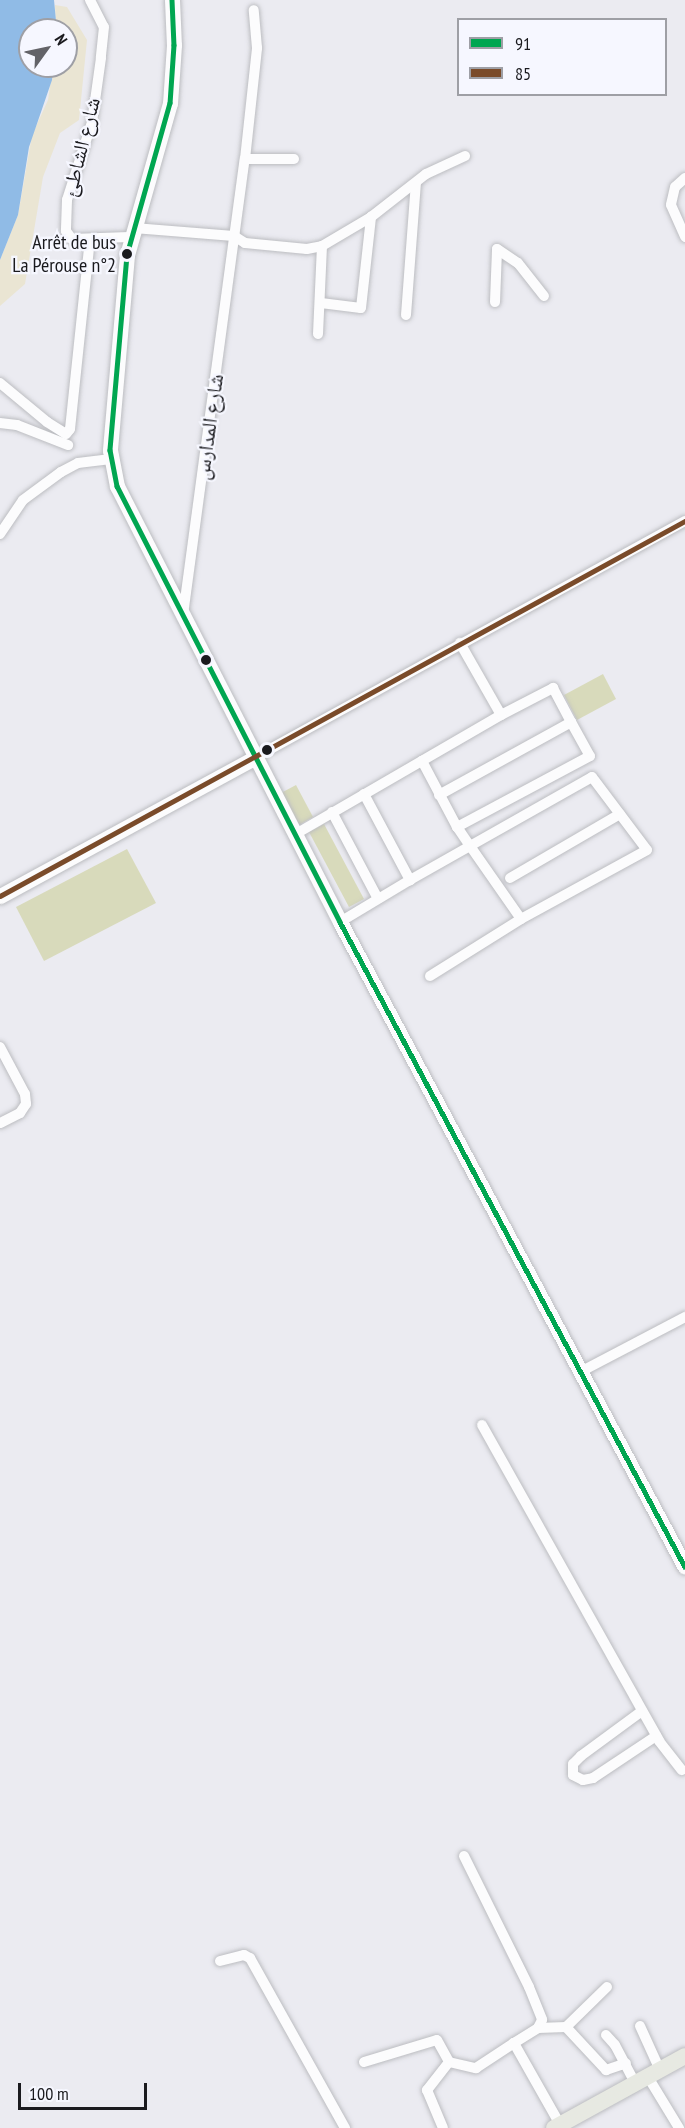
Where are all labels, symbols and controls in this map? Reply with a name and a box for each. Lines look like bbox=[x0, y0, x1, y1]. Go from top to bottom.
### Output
north arrow bbox=[18, 18, 78, 78]
legend bbox=[457, 18, 667, 96]
text: N bbox=[51, 30, 72, 48]
text: 91 bbox=[515, 32, 531, 55]
text: 85 bbox=[515, 62, 531, 85]
street label: شارع الشاطئ bbox=[57, 95, 105, 199]
place label: Arrêt de bus La Pérouse n°2 bbox=[12, 231, 116, 278]
marker: Arrêt de bus La Pérouse n°2 bbox=[121, 248, 133, 260]
street label: شارع المدارس bbox=[189, 372, 229, 482]
unlabelled marker bbox=[200, 654, 212, 666]
unlabelled marker bbox=[261, 744, 273, 756]
scale bar bbox=[21, 2071, 150, 2109]
text: 100 m bbox=[29, 2082, 69, 2105]

